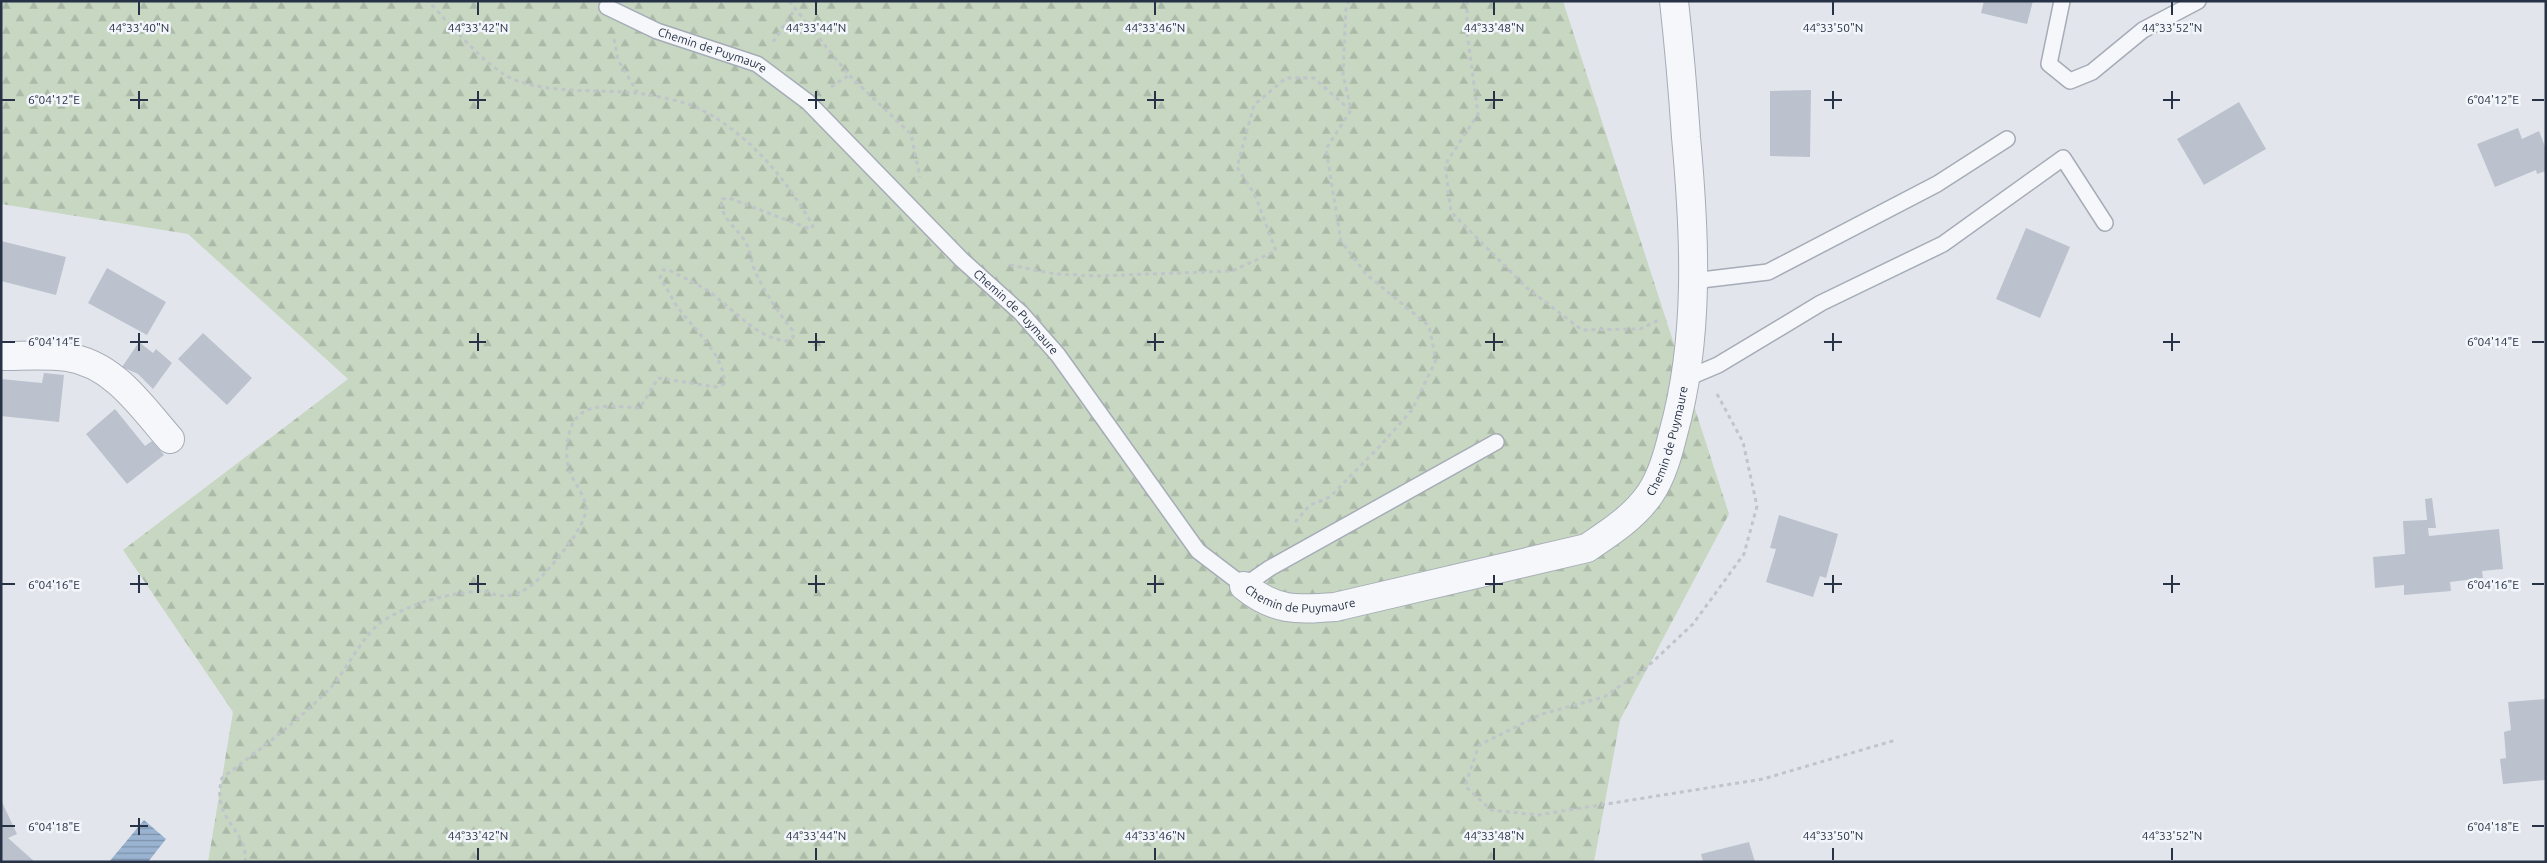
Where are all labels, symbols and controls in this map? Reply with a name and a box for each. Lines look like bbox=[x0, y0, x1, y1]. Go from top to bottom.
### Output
text: 44°33'40"N bbox=[109, 21, 169, 34]
text: 44°33'42"N bbox=[448, 21, 508, 34]
text: 44°33'44"N bbox=[786, 21, 846, 34]
text: 44°33'46"N bbox=[1125, 21, 1185, 34]
text: 44°33'48"N bbox=[1464, 21, 1524, 34]
text: 44°33'50"N bbox=[1803, 21, 1863, 34]
text: 44°33'52"N bbox=[2142, 21, 2202, 34]
street label: Chemin de Puymaure bbox=[656, 25, 770, 75]
text: 6°04'12"E bbox=[28, 93, 80, 106]
text: 6°04'12"E bbox=[2467, 93, 2519, 106]
street label: Chemin de Puymaure bbox=[971, 267, 1061, 357]
text: 6°04'14"E bbox=[28, 335, 80, 348]
text: 6°04'14"E bbox=[2467, 335, 2519, 348]
street label: Chemin de Puymaure bbox=[1644, 385, 1690, 498]
text: 6°04'16"E bbox=[28, 578, 80, 591]
text: 6°04'16"E bbox=[2467, 578, 2519, 591]
street label: Chemin de Puymaure bbox=[1243, 582, 1357, 615]
text: 6°04'18"E bbox=[28, 820, 80, 833]
text: 6°04'18"E bbox=[2467, 820, 2519, 833]
text: 44°33'42"N bbox=[448, 829, 508, 842]
text: 44°33'44"N bbox=[786, 829, 846, 842]
text: 44°33'46"N bbox=[1125, 829, 1185, 842]
text: 44°33'48"N bbox=[1464, 829, 1524, 842]
text: 44°33'50"N bbox=[1803, 829, 1863, 842]
text: 44°33'52"N bbox=[2142, 829, 2202, 842]

